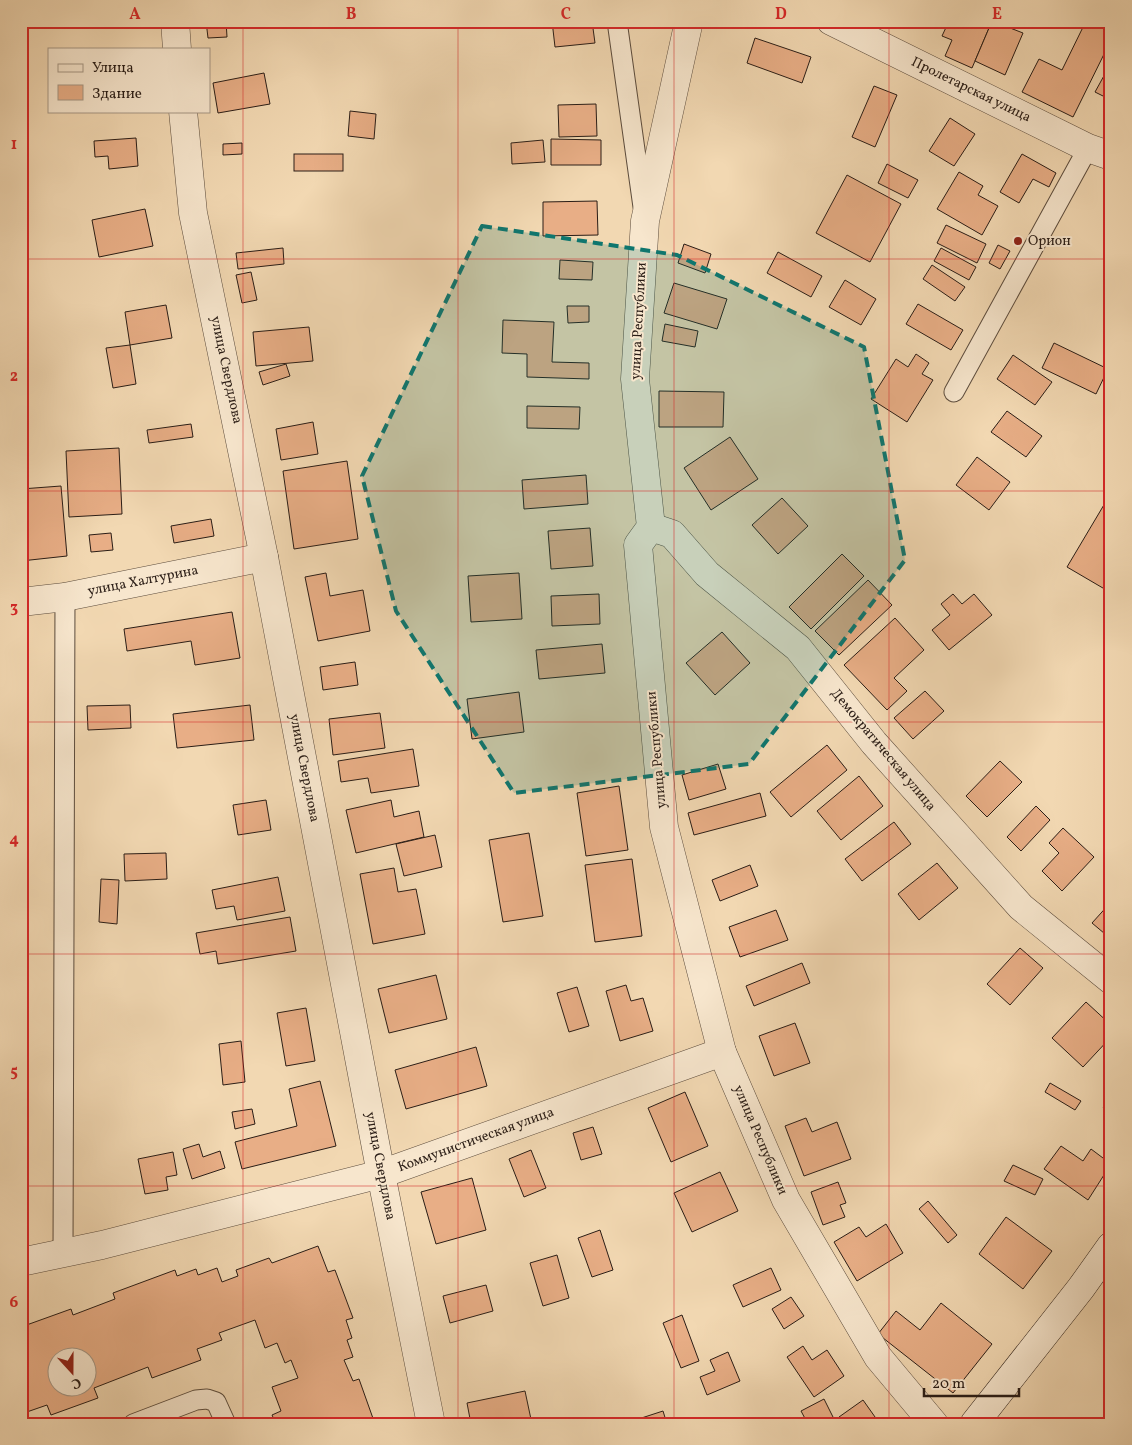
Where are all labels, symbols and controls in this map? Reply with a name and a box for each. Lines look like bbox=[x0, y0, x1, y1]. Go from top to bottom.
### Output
text: A bbox=[129, 4, 141, 26]
text: B bbox=[346, 4, 357, 26]
text: C bbox=[561, 4, 571, 26]
text: D bbox=[775, 4, 787, 26]
text: E bbox=[992, 4, 1002, 26]
legend bbox=[48, 48, 210, 112]
street label: Пролетарская улица bbox=[908, 53, 1034, 127]
text: Улица bbox=[92, 58, 134, 79]
text: Здание bbox=[92, 84, 142, 105]
text: 1 bbox=[11, 134, 17, 156]
place label: Орион bbox=[1028, 232, 1071, 251]
marker: Орион bbox=[1012, 235, 1024, 247]
street label: улица Республики bbox=[626, 261, 652, 380]
street label: улица Свердлова bbox=[205, 314, 247, 426]
text: 2 bbox=[10, 366, 18, 388]
street label: улица Халтурина bbox=[86, 561, 200, 601]
text: 3 bbox=[10, 597, 18, 619]
street label: Демократическая улица bbox=[826, 685, 940, 815]
street label: улица Республики bbox=[642, 690, 672, 809]
street label: улица Свердлова bbox=[284, 712, 324, 824]
text: 4 bbox=[9, 829, 19, 851]
text: 5 bbox=[10, 1061, 18, 1083]
street label: улица Республики bbox=[728, 1082, 792, 1198]
street label: Коммунистическая улица bbox=[395, 1103, 557, 1177]
street label: улица Свердлова bbox=[360, 1110, 400, 1222]
text: 6 bbox=[10, 1292, 19, 1314]
north arrow bbox=[48, 1348, 98, 1398]
scale bar bbox=[924, 1365, 1020, 1397]
text: С bbox=[69, 1372, 84, 1393]
text: 20 m bbox=[932, 1374, 965, 1395]

